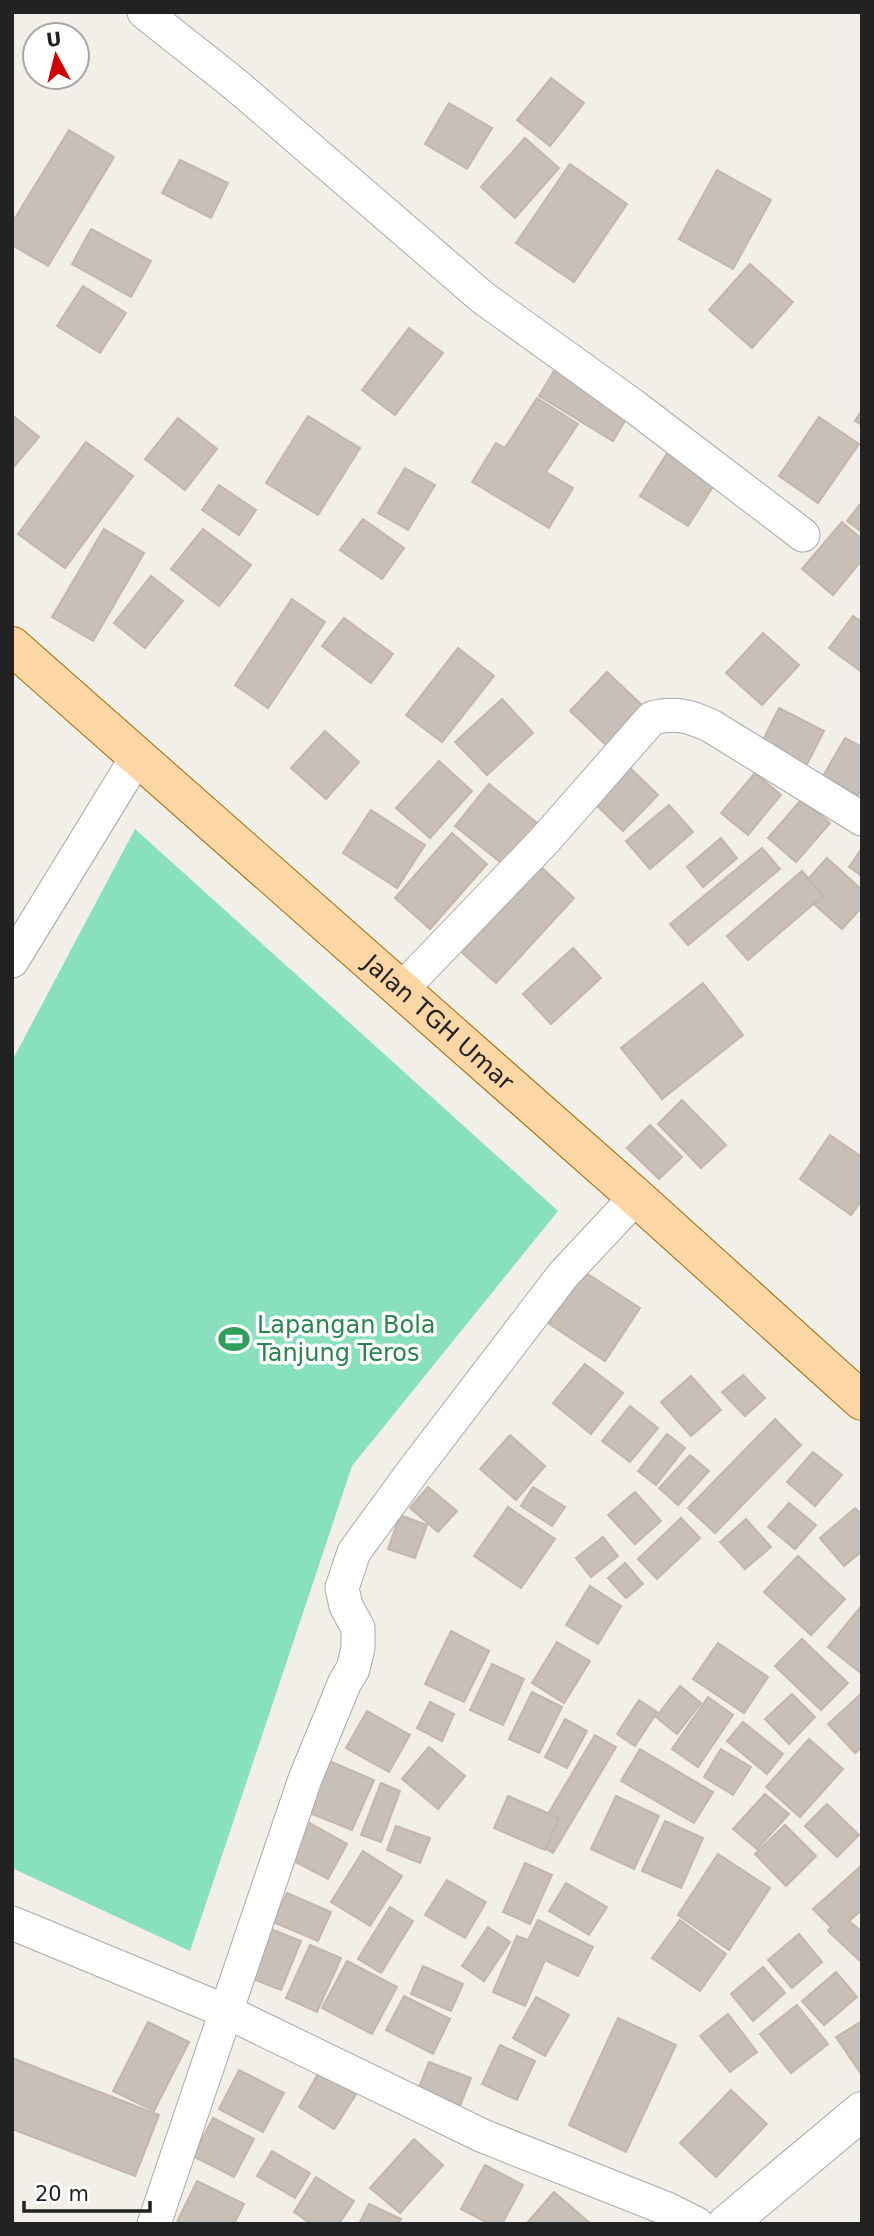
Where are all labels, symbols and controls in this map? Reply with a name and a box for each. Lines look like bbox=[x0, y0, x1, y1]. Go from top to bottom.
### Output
north arrow bbox=[21, 21, 91, 91]
text: U bbox=[45, 27, 63, 51]
street label: Jalan TGH Umar bbox=[356, 948, 519, 1096]
place label: Lapangan Bola Tanjung Teros bbox=[256, 1311, 436, 1367]
sports icon: Lapangan Bola Tanjung Teros bbox=[217, 1322, 251, 1356]
scale bar bbox=[24, 2170, 150, 2214]
text: 20 m bbox=[35, 2182, 89, 2206]

